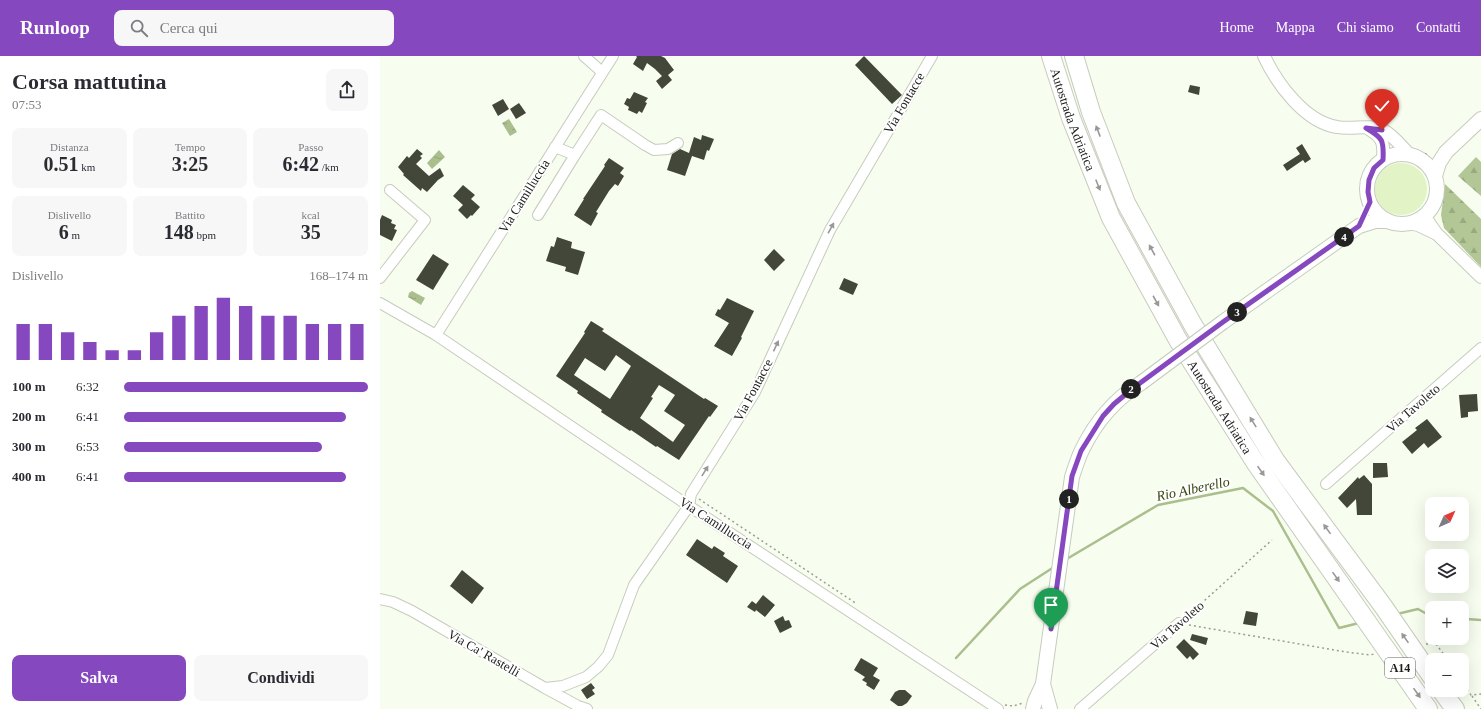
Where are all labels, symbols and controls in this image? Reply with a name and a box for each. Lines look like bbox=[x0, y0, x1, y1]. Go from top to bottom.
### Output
search box bbox=[114, 10, 394, 46]
text: Runloop bbox=[20, 17, 90, 38]
icon: search bbox=[128, 17, 150, 39]
text: Cerca qui bbox=[160, 20, 218, 36]
text: Home bbox=[1220, 20, 1254, 35]
text: Mappa bbox=[1276, 20, 1315, 35]
text: Chi siamo bbox=[1337, 20, 1394, 35]
text: Contatti bbox=[1416, 20, 1461, 35]
street label: Autostrada Adriatica bbox=[1048, 66, 1099, 173]
text: Corsa mattutina bbox=[12, 69, 167, 94]
button: share bbox=[326, 69, 368, 111]
street label: Via Fontacce bbox=[880, 70, 928, 136]
pin bbox=[1365, 89, 1399, 130]
icon: check bbox=[1371, 95, 1393, 117]
text: 07:53 bbox=[12, 97, 42, 112]
one-way arrow bbox=[1095, 125, 1101, 137]
text: Distanza bbox=[50, 141, 89, 153]
text: Tempo bbox=[175, 141, 205, 153]
text: Passo bbox=[298, 141, 323, 153]
text: 0.51 bbox=[43, 153, 78, 175]
text: 3:25 bbox=[172, 153, 208, 175]
text: 6:42 bbox=[282, 153, 319, 175]
street label: Via Camilluccia bbox=[495, 156, 553, 236]
text: km bbox=[78, 161, 95, 173]
text: /km bbox=[319, 161, 339, 173]
one-way arrow bbox=[1095, 179, 1101, 191]
text: Dislivello bbox=[48, 209, 91, 221]
text: Battito bbox=[175, 209, 205, 221]
text: kcal bbox=[301, 209, 320, 221]
text: 6 bbox=[59, 221, 69, 243]
text: 148 bbox=[164, 221, 194, 243]
text: 35 bbox=[301, 221, 321, 243]
one-way arrow bbox=[828, 222, 835, 234]
pin: 4 bbox=[1334, 227, 1354, 247]
text: m bbox=[69, 229, 80, 241]
text: bpm bbox=[194, 229, 216, 241]
text: 4 bbox=[1341, 231, 1347, 243]
one-way arrow bbox=[1148, 244, 1155, 256]
text: Dislivello bbox=[12, 268, 63, 283]
text: 168–174 m bbox=[309, 268, 368, 283]
one-way arrow bbox=[1153, 295, 1160, 306]
pin: 3 bbox=[1227, 302, 1247, 322]
text: 3 bbox=[1234, 306, 1240, 318]
one-way arrow bbox=[773, 340, 779, 352]
street label: Via Fontacce bbox=[730, 356, 776, 424]
street label: Autostrada Adriatica bbox=[1185, 357, 1255, 457]
text: 100 m bbox=[12, 379, 46, 394]
text: 6:32 bbox=[76, 379, 99, 394]
pin: 2 bbox=[1121, 379, 1141, 399]
street label: Via Tavoleto bbox=[1383, 381, 1443, 435]
text: 2 bbox=[1128, 383, 1134, 395]
text: 200 m bbox=[12, 409, 46, 424]
text: 6:41 bbox=[76, 409, 99, 424]
one-way arrow bbox=[1249, 416, 1256, 428]
text: 300 m bbox=[12, 439, 46, 454]
text: 6:53 bbox=[76, 439, 99, 454]
one-way arrow bbox=[702, 465, 709, 477]
one-way arrow bbox=[1257, 465, 1265, 476]
text: 400 m bbox=[12, 469, 46, 484]
text: 6:41 bbox=[76, 469, 99, 484]
water label: Rio Alberello bbox=[1154, 474, 1231, 504]
pin: 1 bbox=[1059, 489, 1079, 509]
text: 1 bbox=[1066, 493, 1072, 505]
street label: Via Camilluccia bbox=[677, 494, 756, 552]
north arrow bbox=[1425, 497, 1469, 541]
map controls bbox=[1425, 497, 1469, 697]
one-way arrow bbox=[1323, 524, 1331, 534]
button: layers bbox=[1425, 549, 1469, 593]
one-way arrow bbox=[1332, 572, 1340, 582]
pin bbox=[1034, 588, 1068, 629]
icon: arrive bbox=[1040, 594, 1062, 616]
street label: Via Tavoleto bbox=[1147, 598, 1207, 652]
button: + bbox=[1425, 601, 1469, 645]
street label: Via Ca' Rastelli bbox=[445, 626, 523, 680]
one-way arrow bbox=[1401, 633, 1409, 643]
button: − bbox=[1425, 653, 1469, 697]
button: Salva bbox=[12, 655, 186, 701]
button: Condividi bbox=[194, 655, 368, 701]
road number: A14 bbox=[1385, 658, 1415, 678]
one-way arrow bbox=[1413, 688, 1421, 698]

